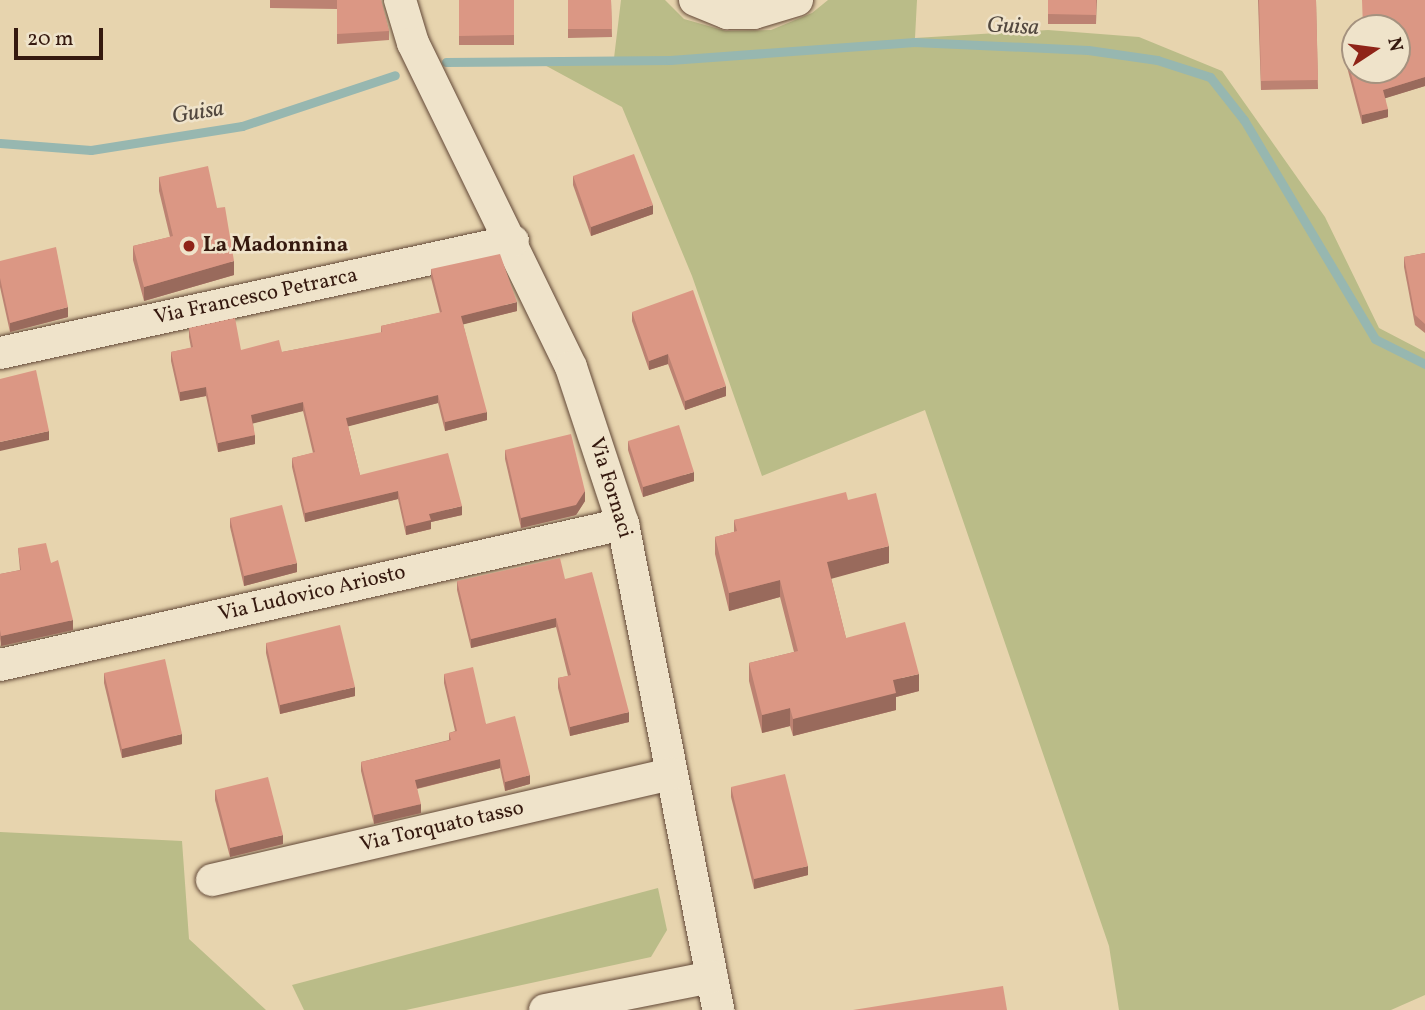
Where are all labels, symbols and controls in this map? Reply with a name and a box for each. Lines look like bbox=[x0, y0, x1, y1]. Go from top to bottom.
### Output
water label: Guisa bbox=[986, 12, 1040, 42]
scale bar bbox=[18, 14, 107, 58]
north arrow bbox=[1341, 14, 1411, 84]
text: 20 m bbox=[27, 25, 73, 54]
text: N bbox=[1380, 35, 1409, 54]
water label: Guisa bbox=[170, 95, 226, 131]
place label: La Madonnina bbox=[203, 233, 348, 259]
marker: La Madonnina bbox=[181, 238, 197, 254]
street label: Via Francesco Petrarca bbox=[152, 263, 360, 331]
street label: Via Fornaci bbox=[583, 435, 637, 541]
street label: Via Ludovico Ariosto bbox=[216, 560, 408, 628]
street label: Via Torquato tasso bbox=[357, 796, 527, 858]

